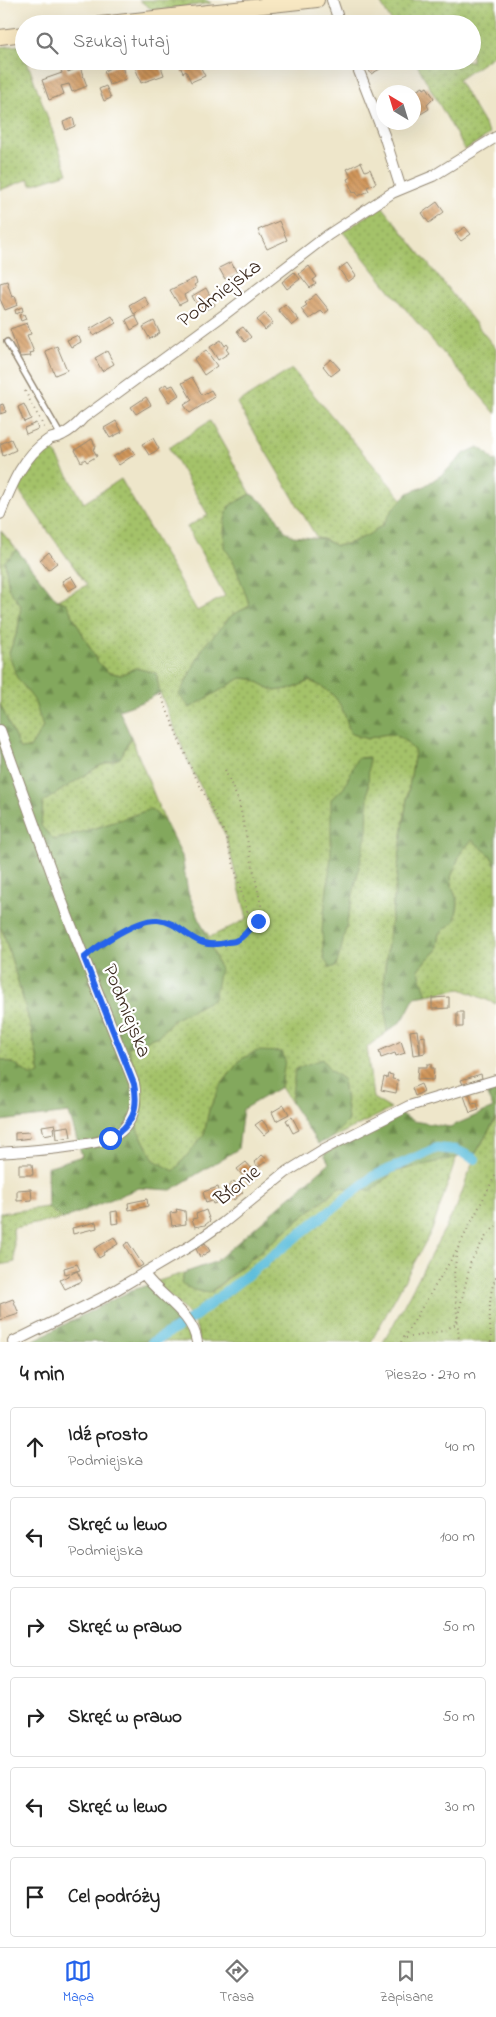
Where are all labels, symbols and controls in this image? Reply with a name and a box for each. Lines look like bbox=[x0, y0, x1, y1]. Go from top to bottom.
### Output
search box bbox=[15, 15, 481, 70]
icon: search bbox=[33, 29, 61, 57]
text: Szukaj tutaj bbox=[73, 29, 169, 56]
north arrow bbox=[376, 85, 421, 130]
street label: Podmiejska bbox=[172, 252, 268, 336]
route end bbox=[247, 910, 270, 933]
street label: Podmiejska bbox=[94, 960, 158, 1062]
route start bbox=[99, 1127, 122, 1150]
street label: Błonie bbox=[208, 1158, 268, 1215]
text: 4 min bbox=[20, 1360, 64, 1390]
text: Pieszo · 270 m bbox=[385, 1363, 476, 1387]
text: Idź prosto bbox=[68, 1422, 148, 1449]
icon: ahead bbox=[21, 1433, 49, 1461]
text: 40 m bbox=[445, 1435, 475, 1459]
text: Podmiejska bbox=[68, 1449, 143, 1473]
text: Skręć w lewo bbox=[68, 1512, 167, 1539]
icon: left bbox=[21, 1523, 49, 1551]
text: 100 m bbox=[440, 1525, 475, 1549]
text: Podmiejska bbox=[68, 1539, 143, 1563]
icon: right bbox=[21, 1613, 49, 1641]
text: Skręć w prawo bbox=[68, 1614, 182, 1641]
text: 50 m bbox=[443, 1615, 475, 1639]
icon: right bbox=[21, 1703, 49, 1731]
text: Skręć w prawo bbox=[68, 1704, 182, 1731]
text: 50 m bbox=[443, 1705, 475, 1729]
icon: left bbox=[21, 1793, 49, 1821]
text: Skręć w lewo bbox=[68, 1794, 167, 1821]
text: 30 m bbox=[445, 1795, 475, 1819]
icon: arrive bbox=[21, 1883, 49, 1911]
text: Cel podróży bbox=[68, 1884, 160, 1911]
tab: Mapa bbox=[63, 1957, 94, 2008]
tab: Trasa bbox=[220, 1957, 254, 2008]
tab: Zapisane bbox=[380, 1957, 433, 2008]

